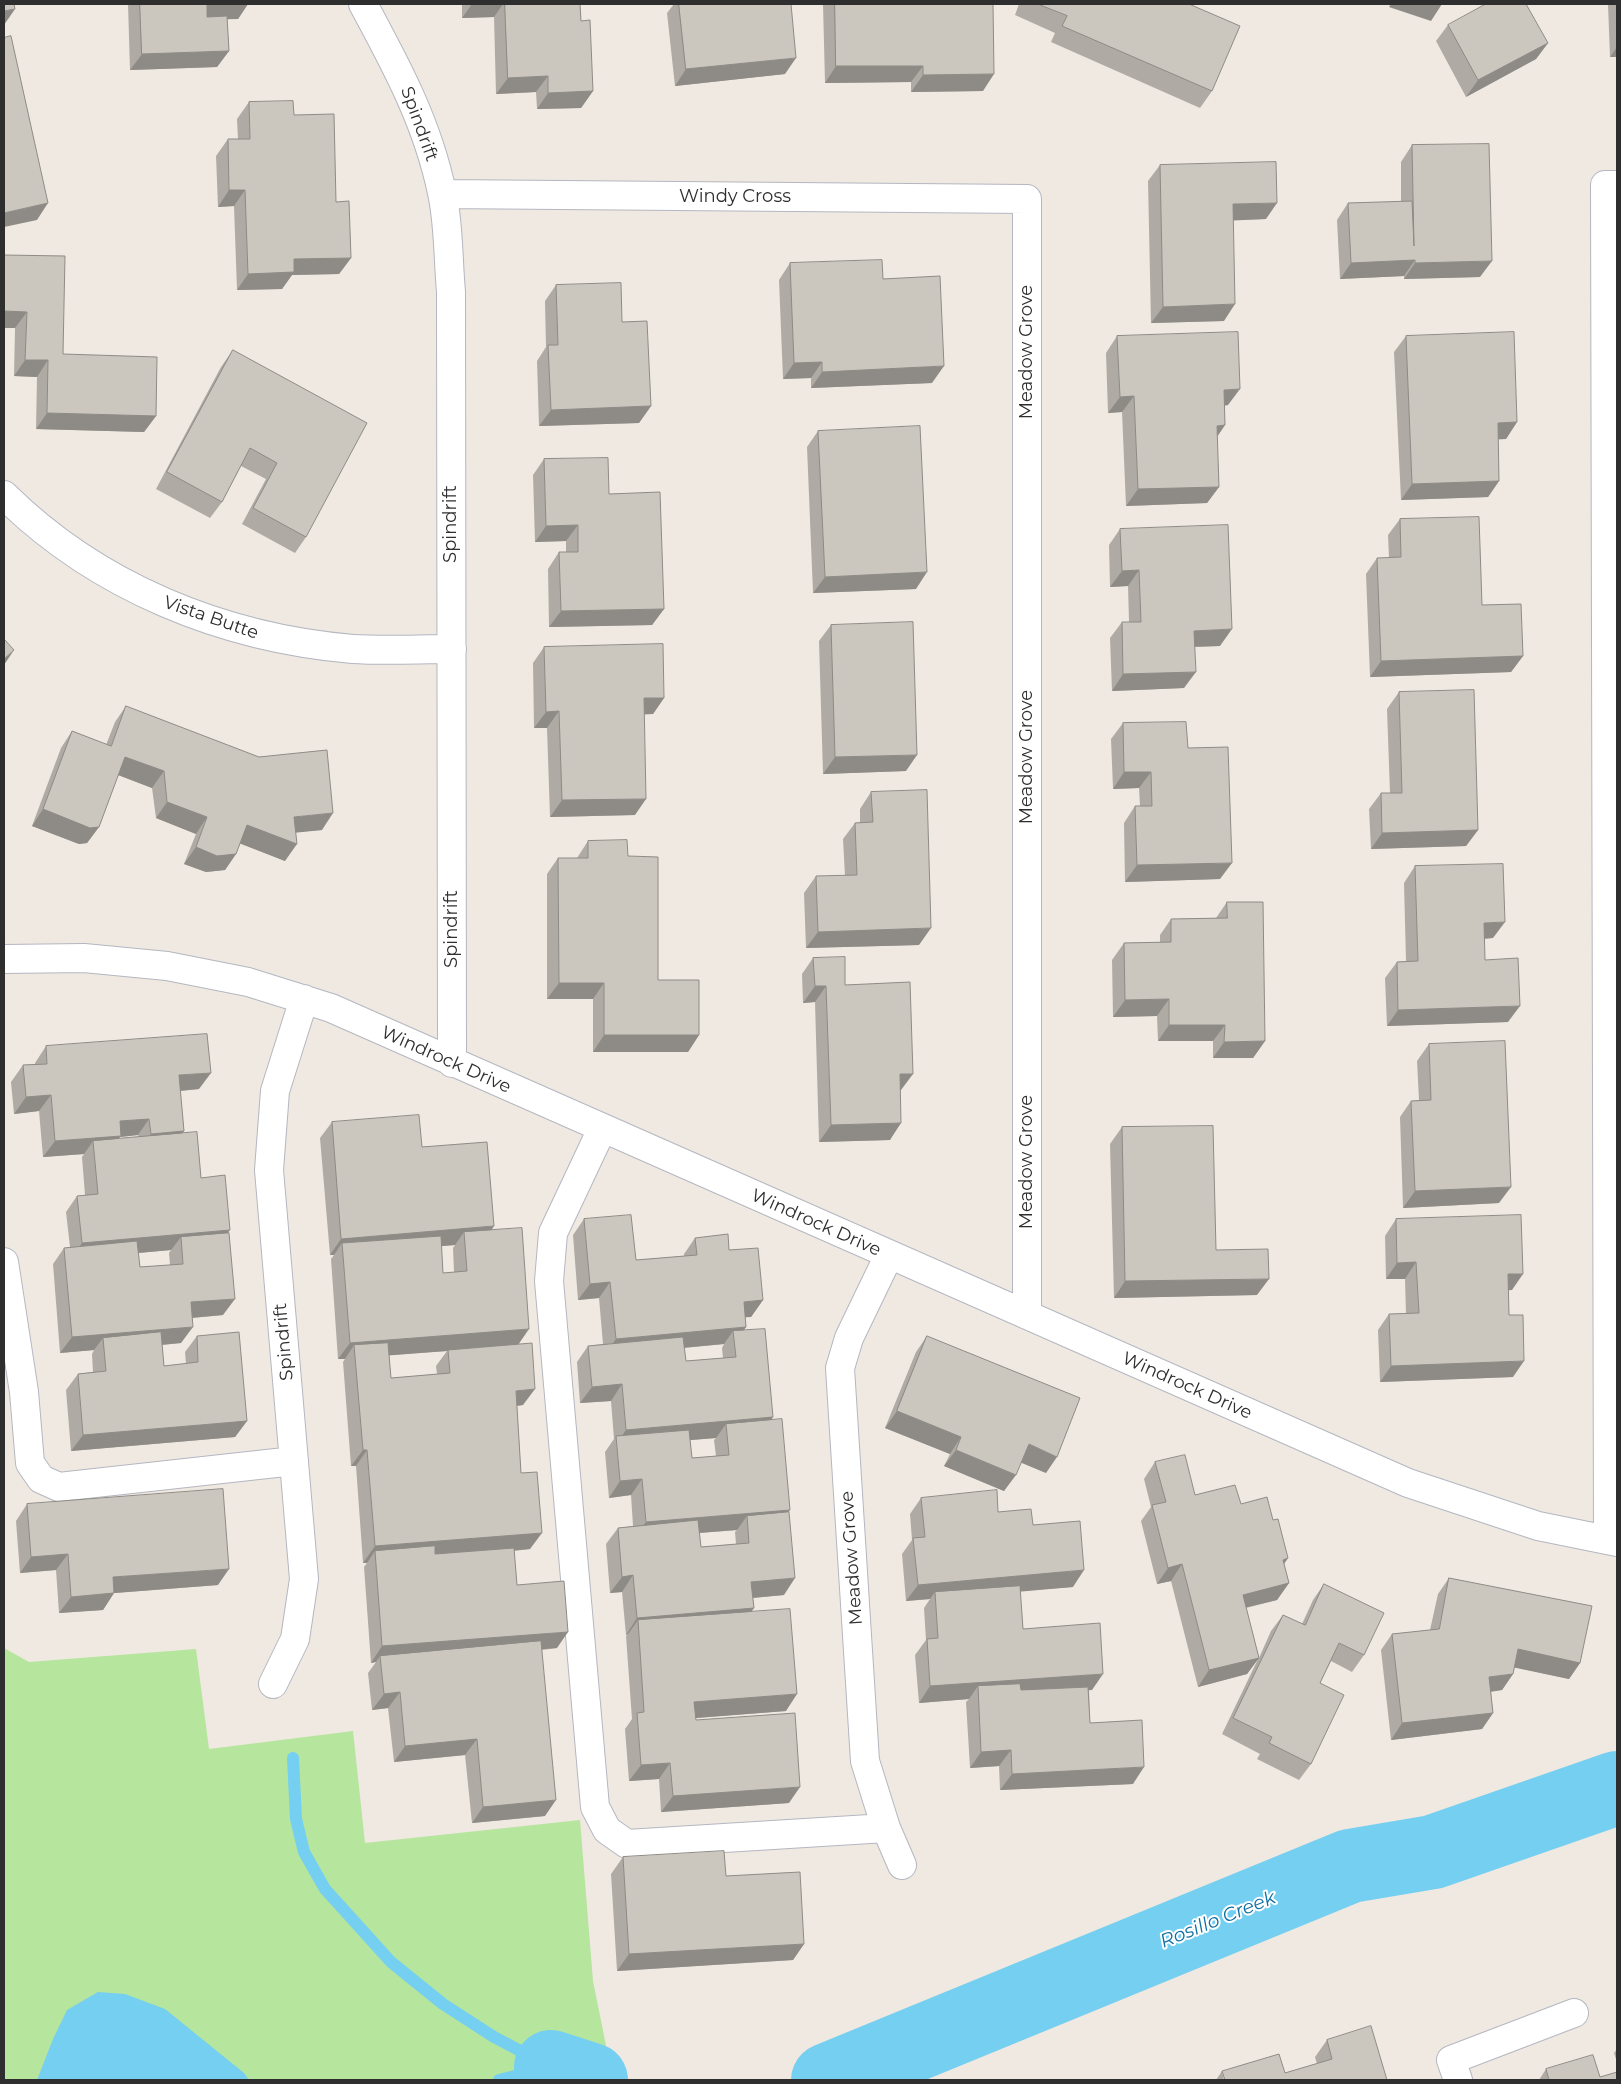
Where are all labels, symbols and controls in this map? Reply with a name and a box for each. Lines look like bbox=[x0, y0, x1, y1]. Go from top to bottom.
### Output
street label: Spindrift bbox=[396, 84, 442, 164]
street label: Windy Cross bbox=[679, 186, 791, 208]
street label: Meadow Grove bbox=[1016, 285, 1038, 419]
street label: Spindrift bbox=[440, 485, 462, 563]
street label: Vista Butte bbox=[161, 592, 261, 644]
street label: Meadow Grove bbox=[1016, 690, 1038, 824]
street label: Spindrift bbox=[441, 890, 463, 968]
street label: Windrock Drive bbox=[378, 1022, 514, 1098]
street label: Meadow Grove bbox=[1016, 1095, 1038, 1229]
street label: Windrock Drive bbox=[748, 1185, 884, 1261]
street label: Spindrift bbox=[270, 1302, 298, 1382]
street label: Windrock Drive bbox=[1119, 1348, 1255, 1424]
street label: Meadow Grove bbox=[837, 1490, 867, 1626]
water label: Rosillo Creek bbox=[1157, 1887, 1279, 1953]

